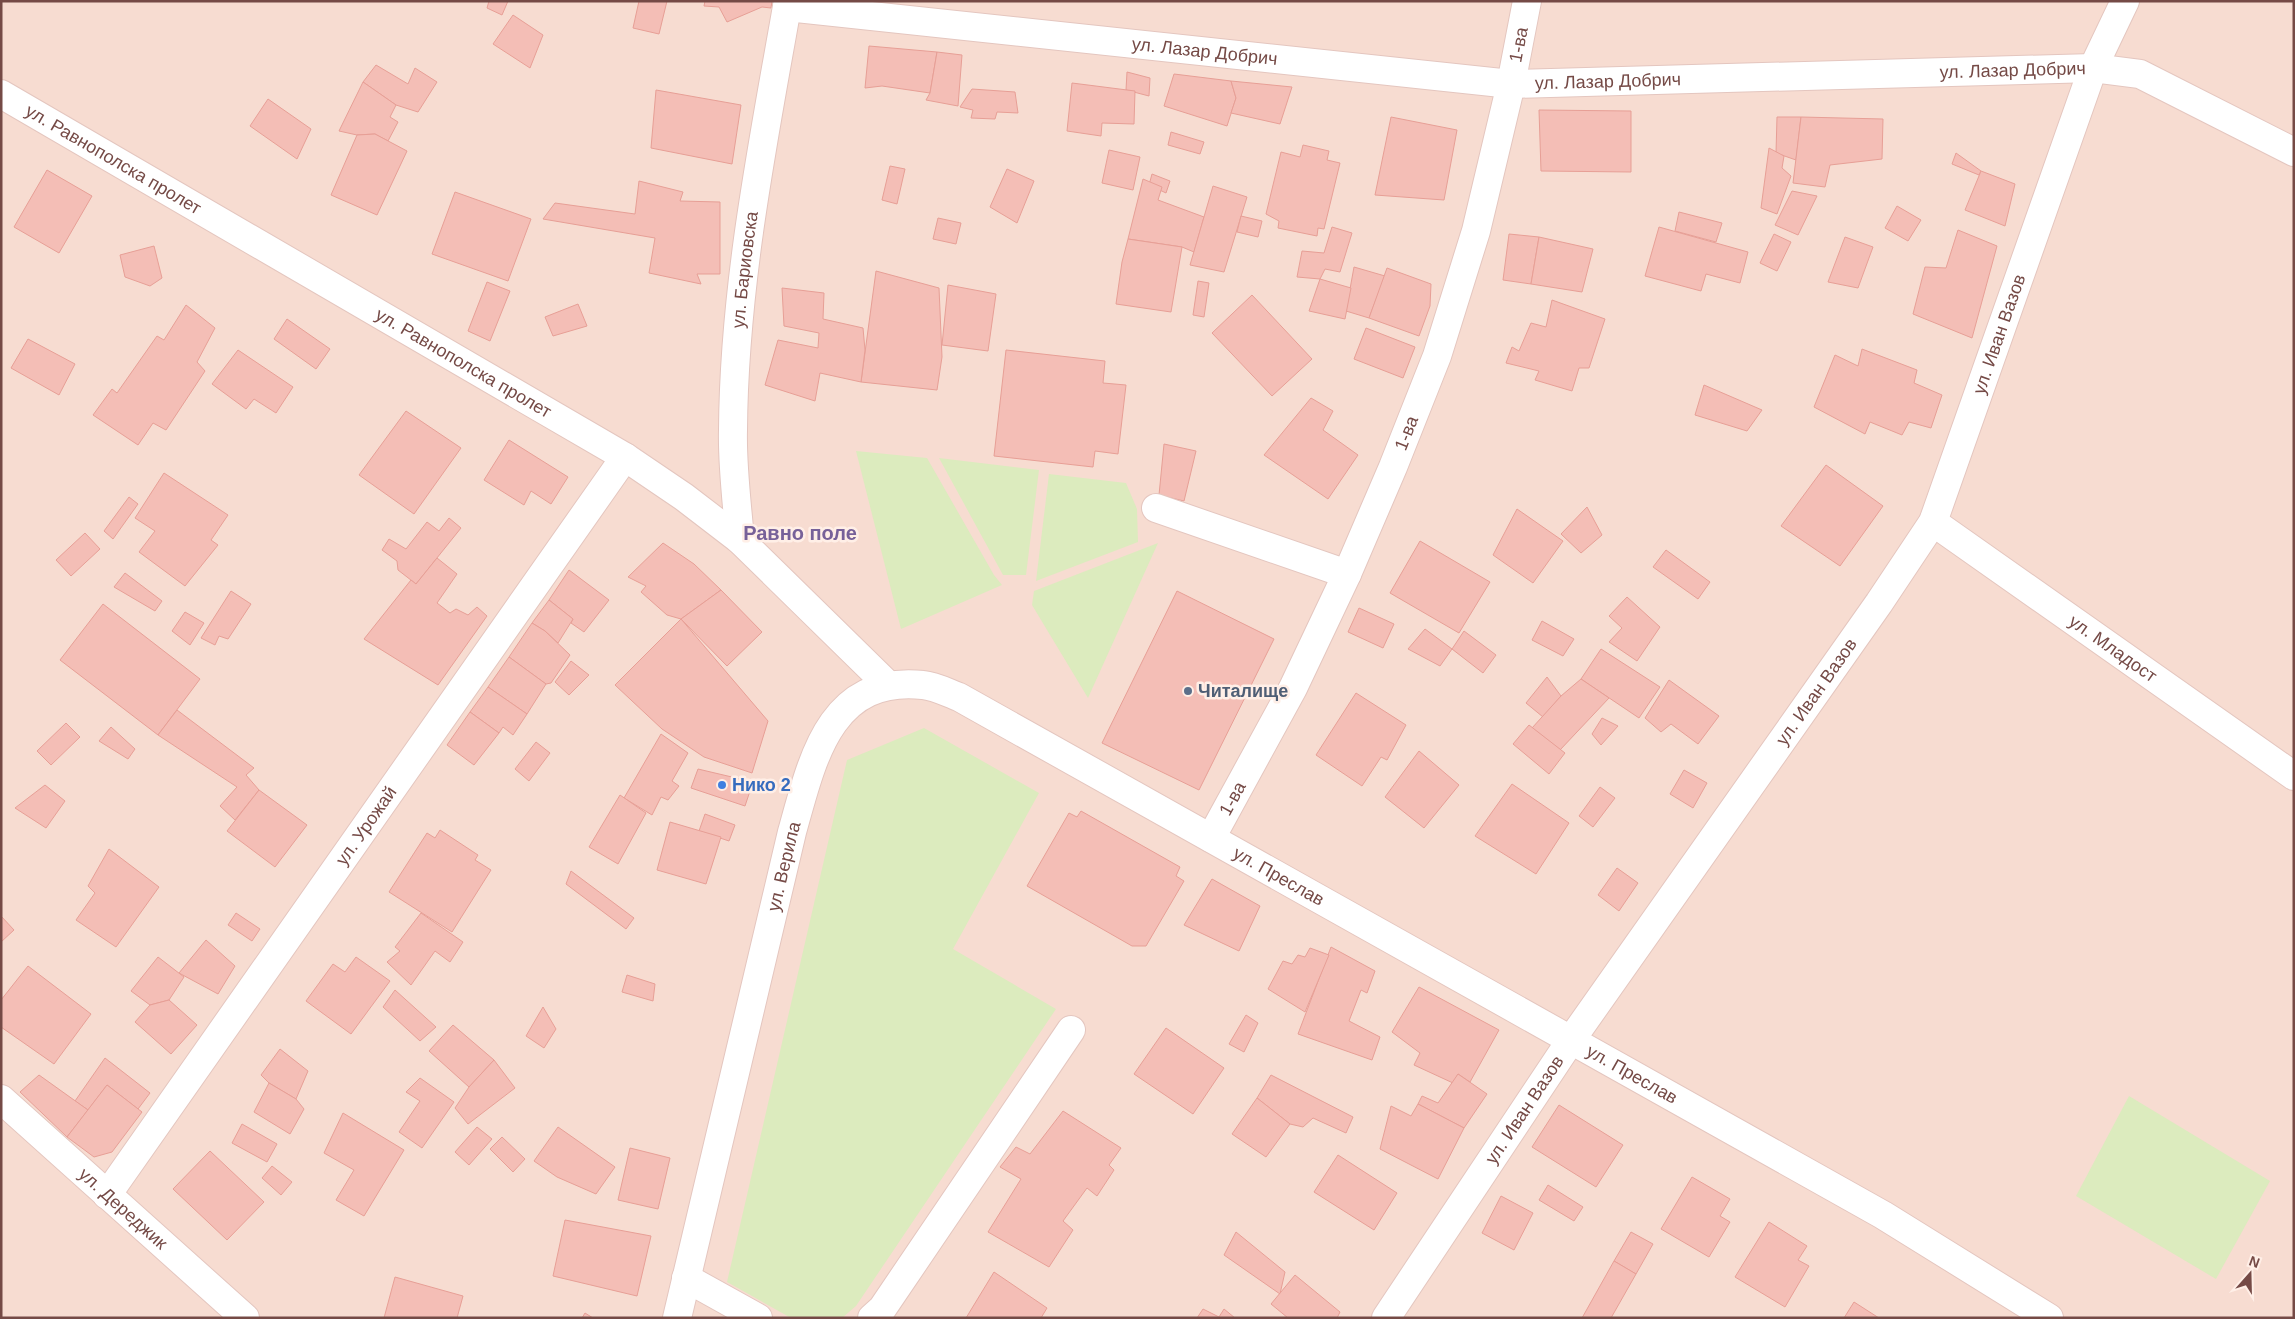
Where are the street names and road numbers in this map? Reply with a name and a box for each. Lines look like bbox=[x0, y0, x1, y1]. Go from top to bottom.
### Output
street label: 1-ва bbox=[1505, 24, 1532, 64]
street label: ул. Лазар Добрич bbox=[1131, 34, 1278, 69]
street label: ул. Лазар Добрич bbox=[1939, 58, 2086, 82]
street label: ул. Лазар Добрич bbox=[1534, 69, 1681, 93]
street label: ул. Равнополска пролет bbox=[22, 100, 205, 218]
street label: ул. Бариовска bbox=[728, 209, 762, 329]
street label: ул. Иван Вазов bbox=[1969, 272, 2030, 397]
street label: ул. Равнополска пролет bbox=[372, 304, 555, 422]
street label: 1-ва bbox=[1391, 412, 1423, 453]
street label: ул. Младост bbox=[2065, 611, 2161, 686]
street label: ул. Иван Вазов bbox=[1772, 635, 1861, 749]
street label: 1-ва bbox=[1215, 777, 1250, 819]
street label: ул. Урожай bbox=[332, 783, 401, 869]
street label: ул. Верила bbox=[764, 818, 805, 913]
street label: ул. Преслав bbox=[1230, 843, 1328, 910]
street label: ул. Преслав bbox=[1583, 1041, 1681, 1108]
street label: ул. Иван Вазов bbox=[1481, 1052, 1568, 1168]
street label: ул. Дереджик bbox=[75, 1164, 171, 1253]

